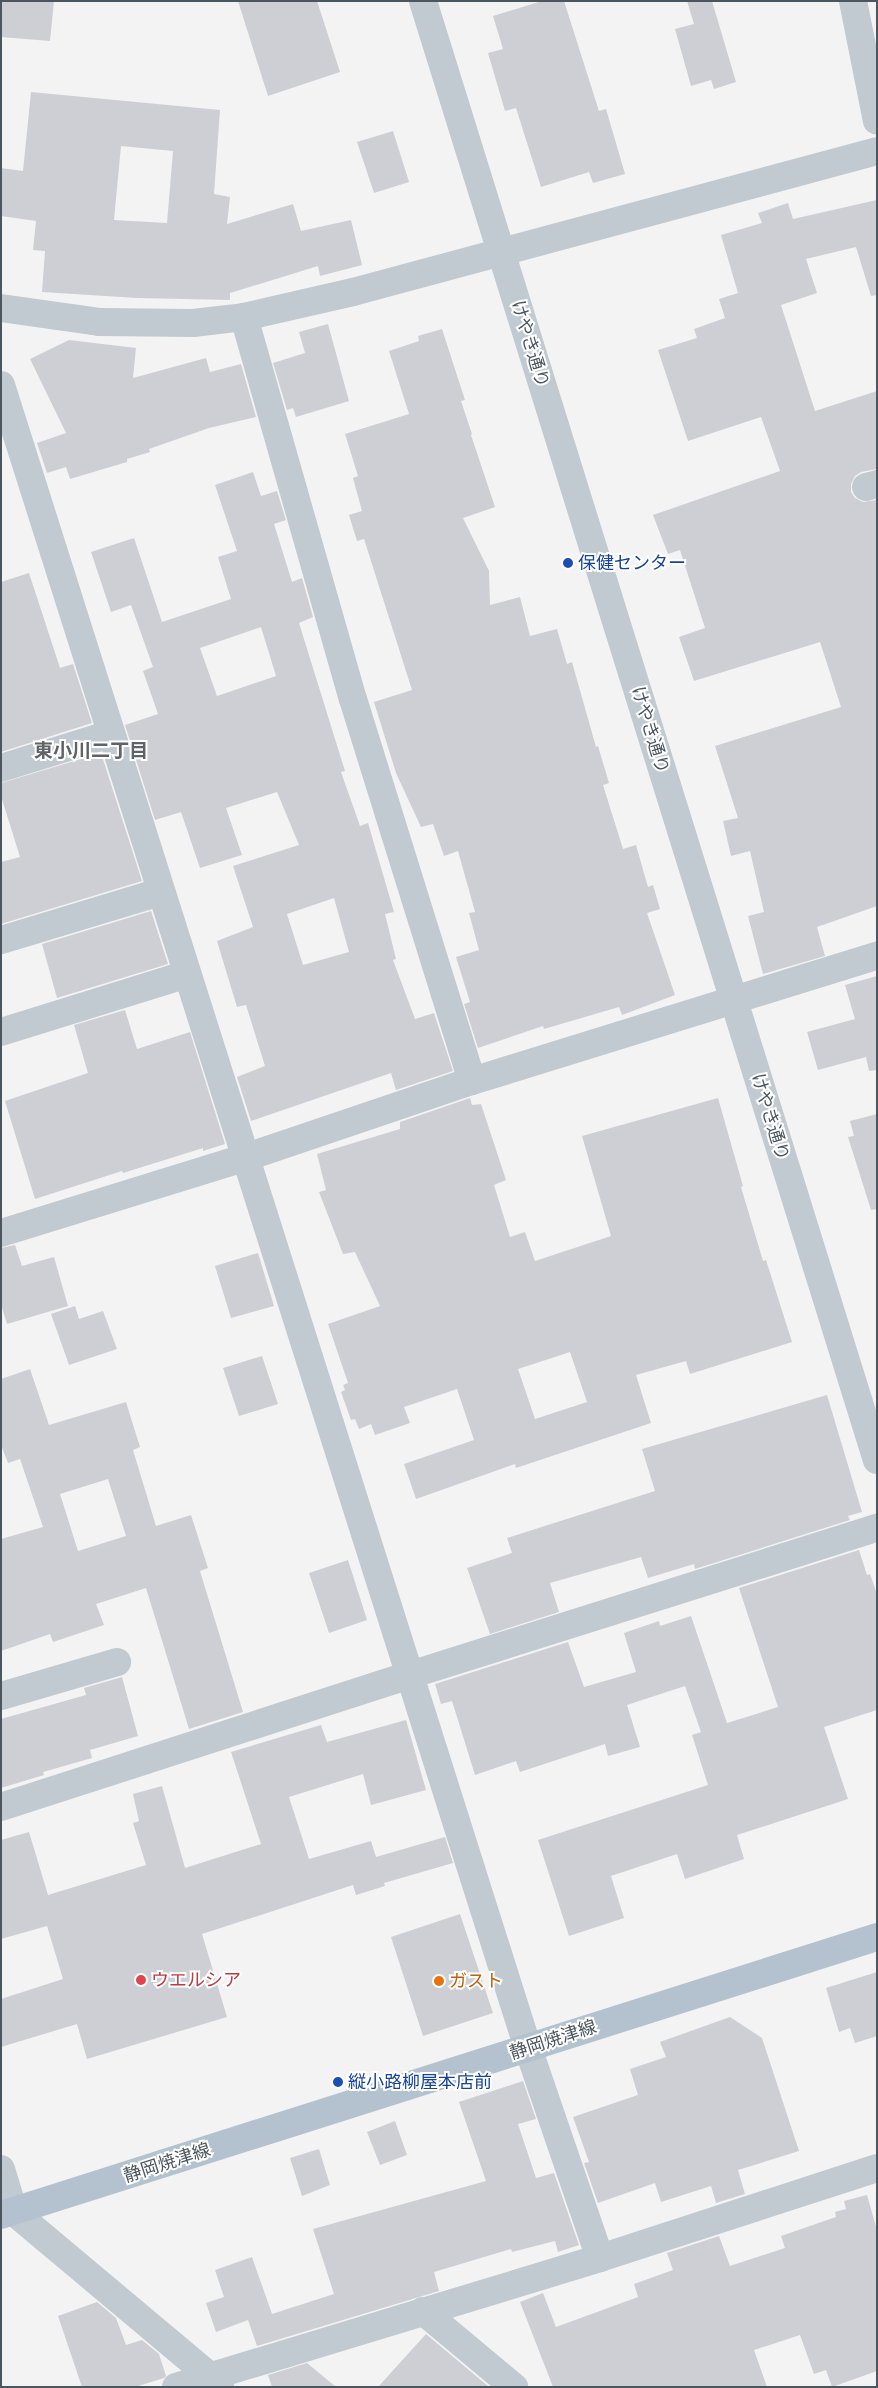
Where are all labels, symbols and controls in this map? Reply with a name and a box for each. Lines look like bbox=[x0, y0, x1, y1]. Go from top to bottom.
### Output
street label: けやき通り bbox=[507, 298, 553, 390]
place label: 保健センター bbox=[578, 552, 686, 574]
marker: 保健センター bbox=[562, 557, 574, 569]
street label: けやき通り bbox=[627, 684, 673, 776]
district label: 東小川二丁目 bbox=[34, 741, 148, 763]
street label: けやき通り bbox=[747, 1071, 793, 1163]
place label: ウエルシア bbox=[151, 1969, 241, 1991]
place label: ガスト bbox=[449, 1970, 503, 1992]
marker: ウエルシア bbox=[135, 1974, 147, 1986]
marker: ガスト bbox=[433, 1975, 445, 1987]
street label: 静岡焼津線 bbox=[507, 2016, 599, 2064]
place label: 縦小路柳屋本店前 bbox=[348, 2071, 492, 2093]
marker: 縦小路柳屋本店前 bbox=[332, 2076, 344, 2088]
street label: 静岡焼津線 bbox=[121, 2139, 213, 2187]

